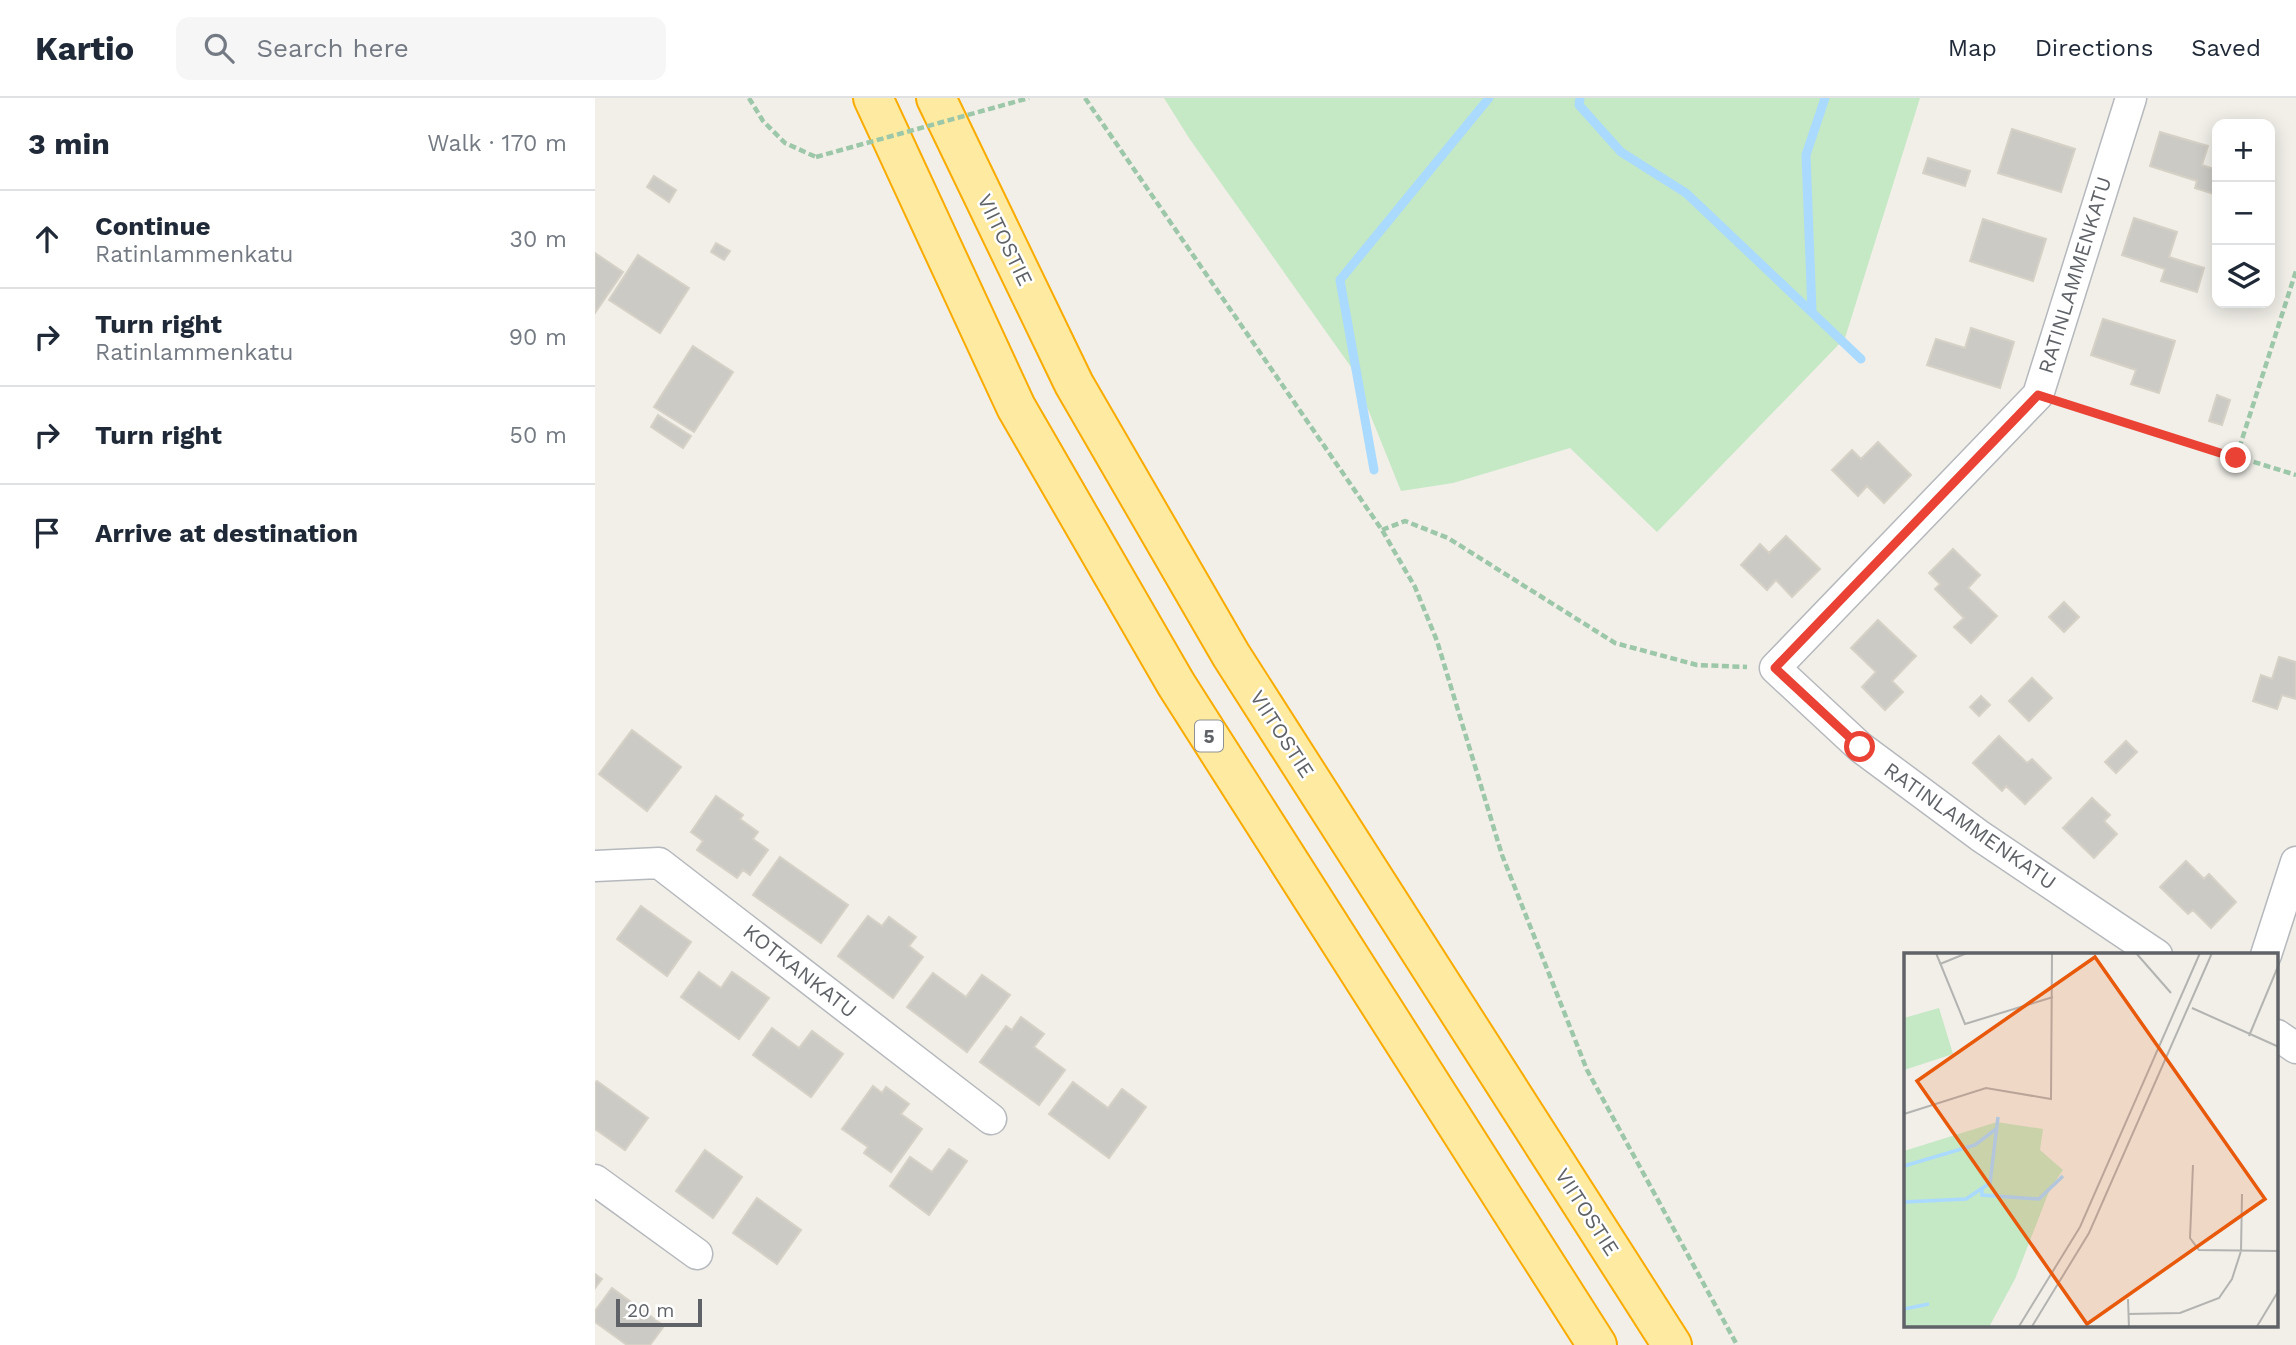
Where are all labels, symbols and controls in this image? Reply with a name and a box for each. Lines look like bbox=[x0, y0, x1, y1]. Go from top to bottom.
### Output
search box bbox=[176, 17, 666, 80]
text: Kartio bbox=[35, 29, 134, 68]
icon: search bbox=[200, 29, 238, 67]
text: Search here bbox=[256, 33, 409, 63]
text: Map bbox=[1948, 34, 1997, 62]
text: Directions bbox=[2035, 34, 2153, 62]
text: Saved bbox=[2191, 34, 2261, 62]
map controls bbox=[2212, 119, 2275, 308]
button: + bbox=[2212, 119, 2275, 182]
text: 3 min bbox=[28, 126, 110, 161]
text: Walk · 170 m bbox=[427, 130, 567, 157]
street label: RATINLAMMENKATU bbox=[2033, 173, 2116, 376]
button: − bbox=[2212, 182, 2275, 245]
street label: VIITOSTIE bbox=[972, 190, 1038, 290]
text: Continue bbox=[95, 211, 211, 241]
icon: ahead bbox=[28, 220, 66, 258]
text: 30 m bbox=[510, 226, 567, 253]
text: Ratinlammenkatu bbox=[95, 241, 293, 268]
button: layers bbox=[2212, 245, 2275, 308]
text: Turn right bbox=[95, 309, 222, 339]
icon: right bbox=[28, 318, 66, 356]
text: 90 m bbox=[509, 324, 567, 351]
text: Ratinlammenkatu bbox=[95, 339, 293, 366]
icon: right bbox=[28, 416, 66, 454]
text: Turn right bbox=[95, 420, 222, 450]
text: 50 m bbox=[510, 422, 567, 449]
route end bbox=[2220, 442, 2251, 473]
icon: arrive bbox=[28, 514, 66, 552]
text: Arrive at destination bbox=[95, 518, 358, 548]
street label: VIITOSTIE bbox=[1245, 685, 1320, 782]
road number: 5 bbox=[1195, 720, 1223, 751]
route start bbox=[1844, 731, 1875, 762]
street label: RATINLAMMENKATU bbox=[1879, 757, 2061, 895]
street label: KOTKANKATU bbox=[738, 918, 862, 1023]
inset map bbox=[1904, 953, 2279, 1328]
street label: VIITOSTIE bbox=[1550, 1163, 1625, 1260]
scale bar bbox=[616, 1296, 702, 1328]
text: 20 m bbox=[627, 1299, 674, 1322]

